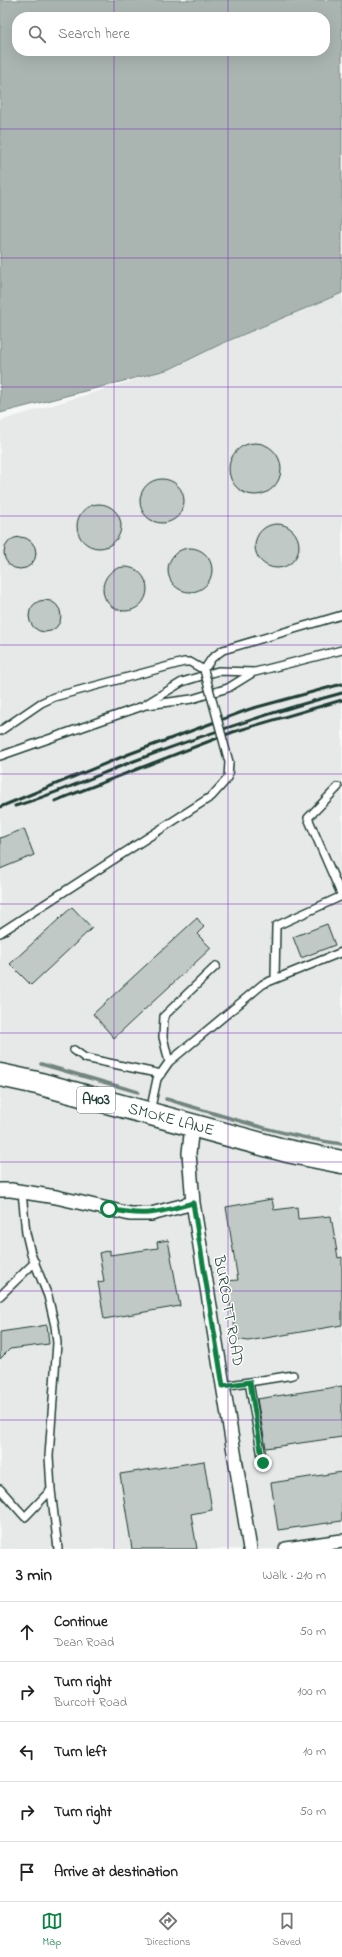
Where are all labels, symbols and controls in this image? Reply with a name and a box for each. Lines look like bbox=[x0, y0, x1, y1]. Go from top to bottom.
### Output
search box bbox=[12, 12, 330, 56]
icon: search bbox=[26, 23, 48, 45]
text: Search here bbox=[58, 23, 130, 45]
road number: A403 bbox=[77, 1087, 115, 1113]
street label: SMOKE LANE bbox=[125, 1097, 217, 1143]
route start bbox=[100, 1200, 118, 1218]
street label: BURCOTT ROAD bbox=[206, 1253, 250, 1368]
route end bbox=[254, 1454, 272, 1472]
text: 3 min bbox=[16, 1563, 52, 1588]
text: Walk · 210 m bbox=[262, 1566, 326, 1585]
text: Continue bbox=[54, 1611, 108, 1633]
icon: ahead bbox=[16, 1621, 38, 1643]
text: 50 m bbox=[300, 1622, 326, 1641]
text: Dean Road bbox=[54, 1633, 114, 1652]
text: Turn right bbox=[54, 1671, 112, 1693]
icon: right bbox=[16, 1681, 38, 1703]
text: 100 m bbox=[297, 1682, 326, 1701]
text: Burcott Road bbox=[54, 1693, 127, 1712]
icon: left bbox=[16, 1741, 38, 1763]
text: Turn left bbox=[54, 1741, 107, 1763]
text: 10 m bbox=[303, 1742, 326, 1761]
icon: right bbox=[16, 1801, 38, 1823]
text: Turn right bbox=[54, 1801, 112, 1823]
text: 50 m bbox=[300, 1802, 326, 1821]
icon: arrive bbox=[16, 1861, 38, 1883]
text: Arrive at destination bbox=[54, 1861, 178, 1883]
tab: Map bbox=[41, 1910, 63, 1950]
tab: Directions bbox=[145, 1910, 190, 1950]
tab: Saved bbox=[272, 1910, 301, 1950]

